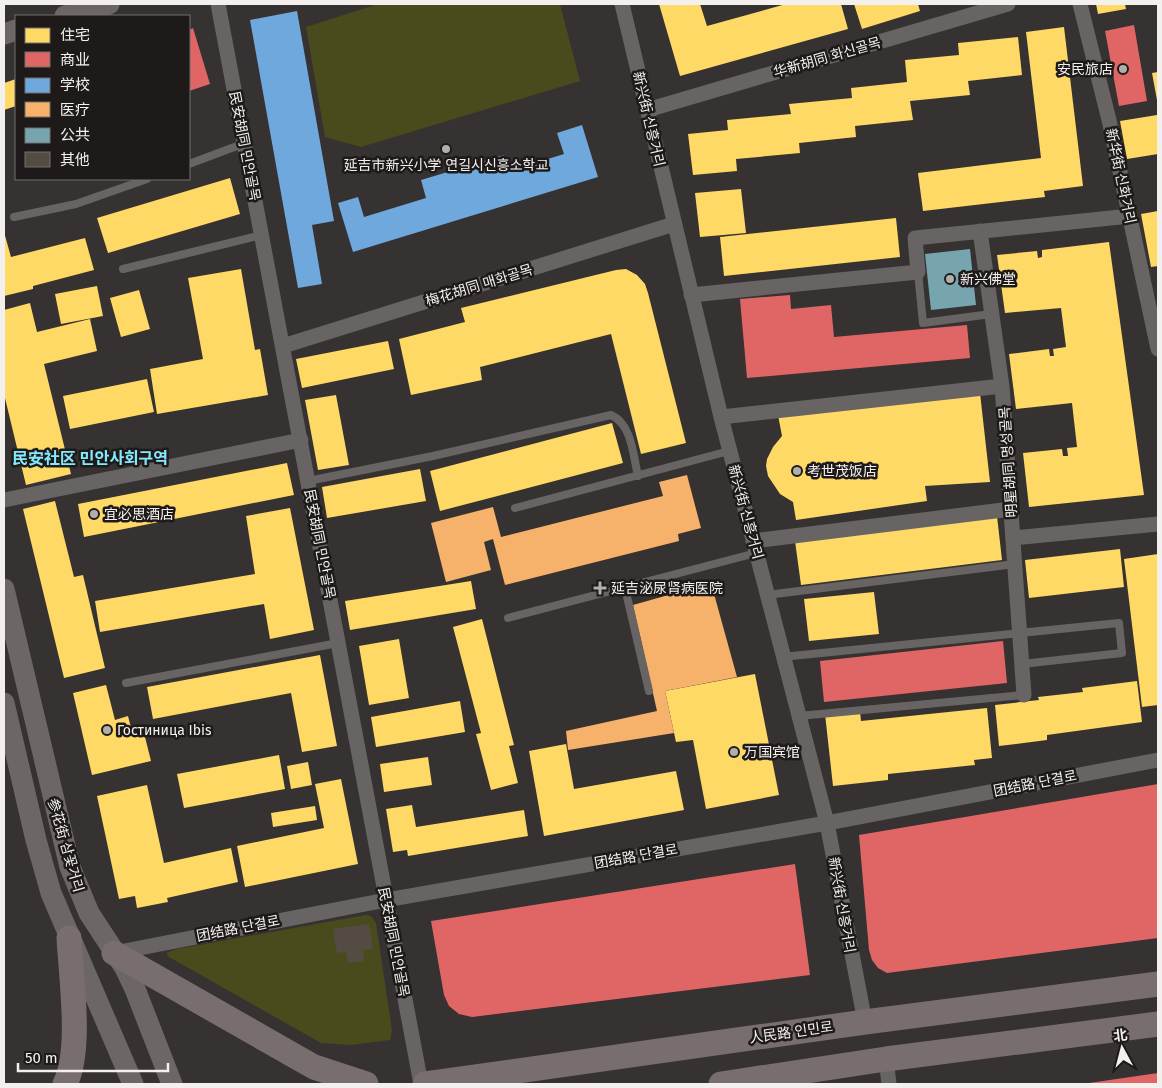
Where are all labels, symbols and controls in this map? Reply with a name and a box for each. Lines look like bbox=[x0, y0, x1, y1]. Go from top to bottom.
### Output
legend bbox=[15, 15, 190, 180]
text: 住宅 bbox=[60, 26, 90, 44]
street label: 华新胡同 화신골목 bbox=[771, 34, 883, 81]
text: 商业 bbox=[60, 51, 90, 69]
place label: 安民旅店 bbox=[1057, 61, 1113, 78]
marker: 安民旅店 bbox=[1117, 63, 1129, 75]
street label: 新兴街 신흥거리 bbox=[629, 70, 668, 168]
text: 学校 bbox=[60, 76, 90, 94]
street label: 民安胡同 민안골목 bbox=[226, 90, 263, 202]
text: 医疗 bbox=[60, 101, 90, 119]
text: 公共 bbox=[60, 126, 90, 144]
street label: 新华街 신화거리 bbox=[1102, 127, 1139, 225]
marker: 延吉市新兴小学 연길시신흥소학교 bbox=[440, 143, 452, 155]
text: 其他 bbox=[60, 151, 90, 169]
place label: 延吉市新兴小学 연길시신흥소학교 bbox=[344, 157, 548, 174]
street label: 梅花胡同 매화골목 bbox=[423, 261, 535, 310]
place label: 新兴佛堂 bbox=[960, 271, 1016, 288]
marker: 新兴佛堂 bbox=[944, 273, 956, 285]
street label: 明星胡同 명성골목 bbox=[996, 406, 1021, 518]
district label: 民安社区 민안사회구역 bbox=[12, 449, 168, 468]
street label: 新兴街 신흥거리 bbox=[725, 463, 766, 561]
place label: 考世茂饭店 bbox=[807, 463, 877, 480]
marker: 考世茂饭店 bbox=[791, 465, 803, 477]
street label: 民安胡同 민안골목 bbox=[301, 488, 338, 600]
place label: 宜必思酒店 bbox=[104, 506, 174, 523]
marker: 宜必思酒店 bbox=[88, 508, 100, 520]
place label: 延吉泌尿肾病医院 bbox=[611, 580, 723, 597]
marker: 延吉泌尿肾病医院 bbox=[593, 581, 607, 595]
place label: Гостиница Ibis bbox=[117, 722, 212, 739]
marker: Гостиница Ibis bbox=[101, 724, 113, 736]
place label: 万国宾馆 bbox=[744, 744, 800, 761]
marker: 万国宾馆 bbox=[728, 746, 740, 758]
street label: 团结路 단결로 bbox=[992, 767, 1078, 800]
street label: 参花街 삼꽃거리 bbox=[44, 796, 87, 894]
street label: 团结路 단결로 bbox=[593, 841, 679, 872]
street label: 新兴街 신흥거리 bbox=[825, 856, 858, 954]
street label: 民安胡同 민안골목 bbox=[375, 886, 412, 998]
street label: 团结路 단결로 bbox=[195, 912, 281, 945]
street label: 人民路 인민로 bbox=[748, 1018, 834, 1047]
north arrow bbox=[1097, 1023, 1147, 1073]
text: 北 bbox=[1112, 1026, 1128, 1045]
scale bar bbox=[18, 1040, 168, 1072]
text: 50 m bbox=[25, 1049, 58, 1067]

